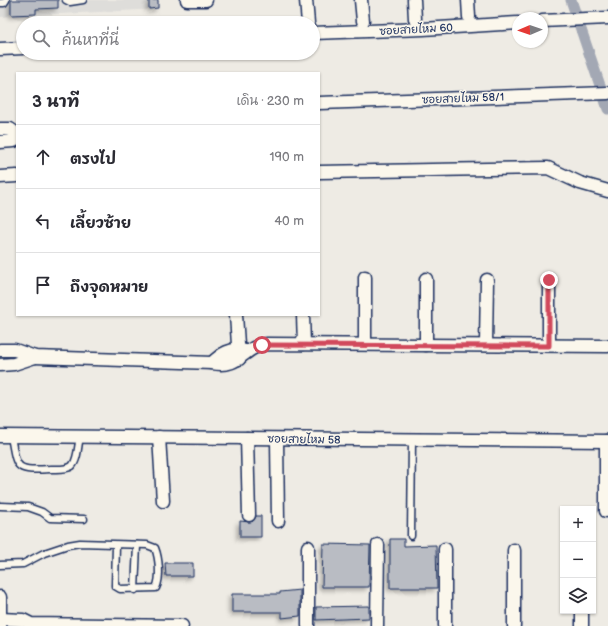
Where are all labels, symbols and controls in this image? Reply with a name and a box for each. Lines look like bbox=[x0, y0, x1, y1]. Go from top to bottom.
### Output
north arrow bbox=[512, 12, 548, 48]
search box bbox=[16, 16, 320, 60]
street label: ซอยสายไหม 60 bbox=[379, 19, 454, 38]
icon: search bbox=[30, 27, 52, 49]
text: ค้นหาที่นี่ bbox=[62, 31, 119, 50]
street label: ซอยสายไหม 58/1 bbox=[422, 89, 504, 106]
text: 3 นาที bbox=[32, 92, 79, 112]
text: เดิน · 230 m bbox=[236, 93, 304, 109]
icon: ahead bbox=[32, 146, 54, 168]
text: 190 m bbox=[270, 149, 304, 165]
text: ตรงไป bbox=[70, 150, 116, 169]
icon: left bbox=[32, 210, 54, 232]
text: 40 m bbox=[274, 213, 304, 229]
text: เลี้ยวซ้าย bbox=[70, 214, 131, 233]
route end bbox=[540, 271, 558, 289]
icon: arrive bbox=[32, 274, 54, 296]
text: ถึงจุดหมาย bbox=[70, 278, 148, 297]
route start bbox=[253, 336, 271, 354]
street label: ซอยสายไหม 58 bbox=[267, 430, 341, 447]
map controls bbox=[560, 506, 596, 614]
button: + bbox=[560, 506, 596, 542]
button: − bbox=[560, 542, 596, 578]
button: layers bbox=[560, 578, 596, 614]

